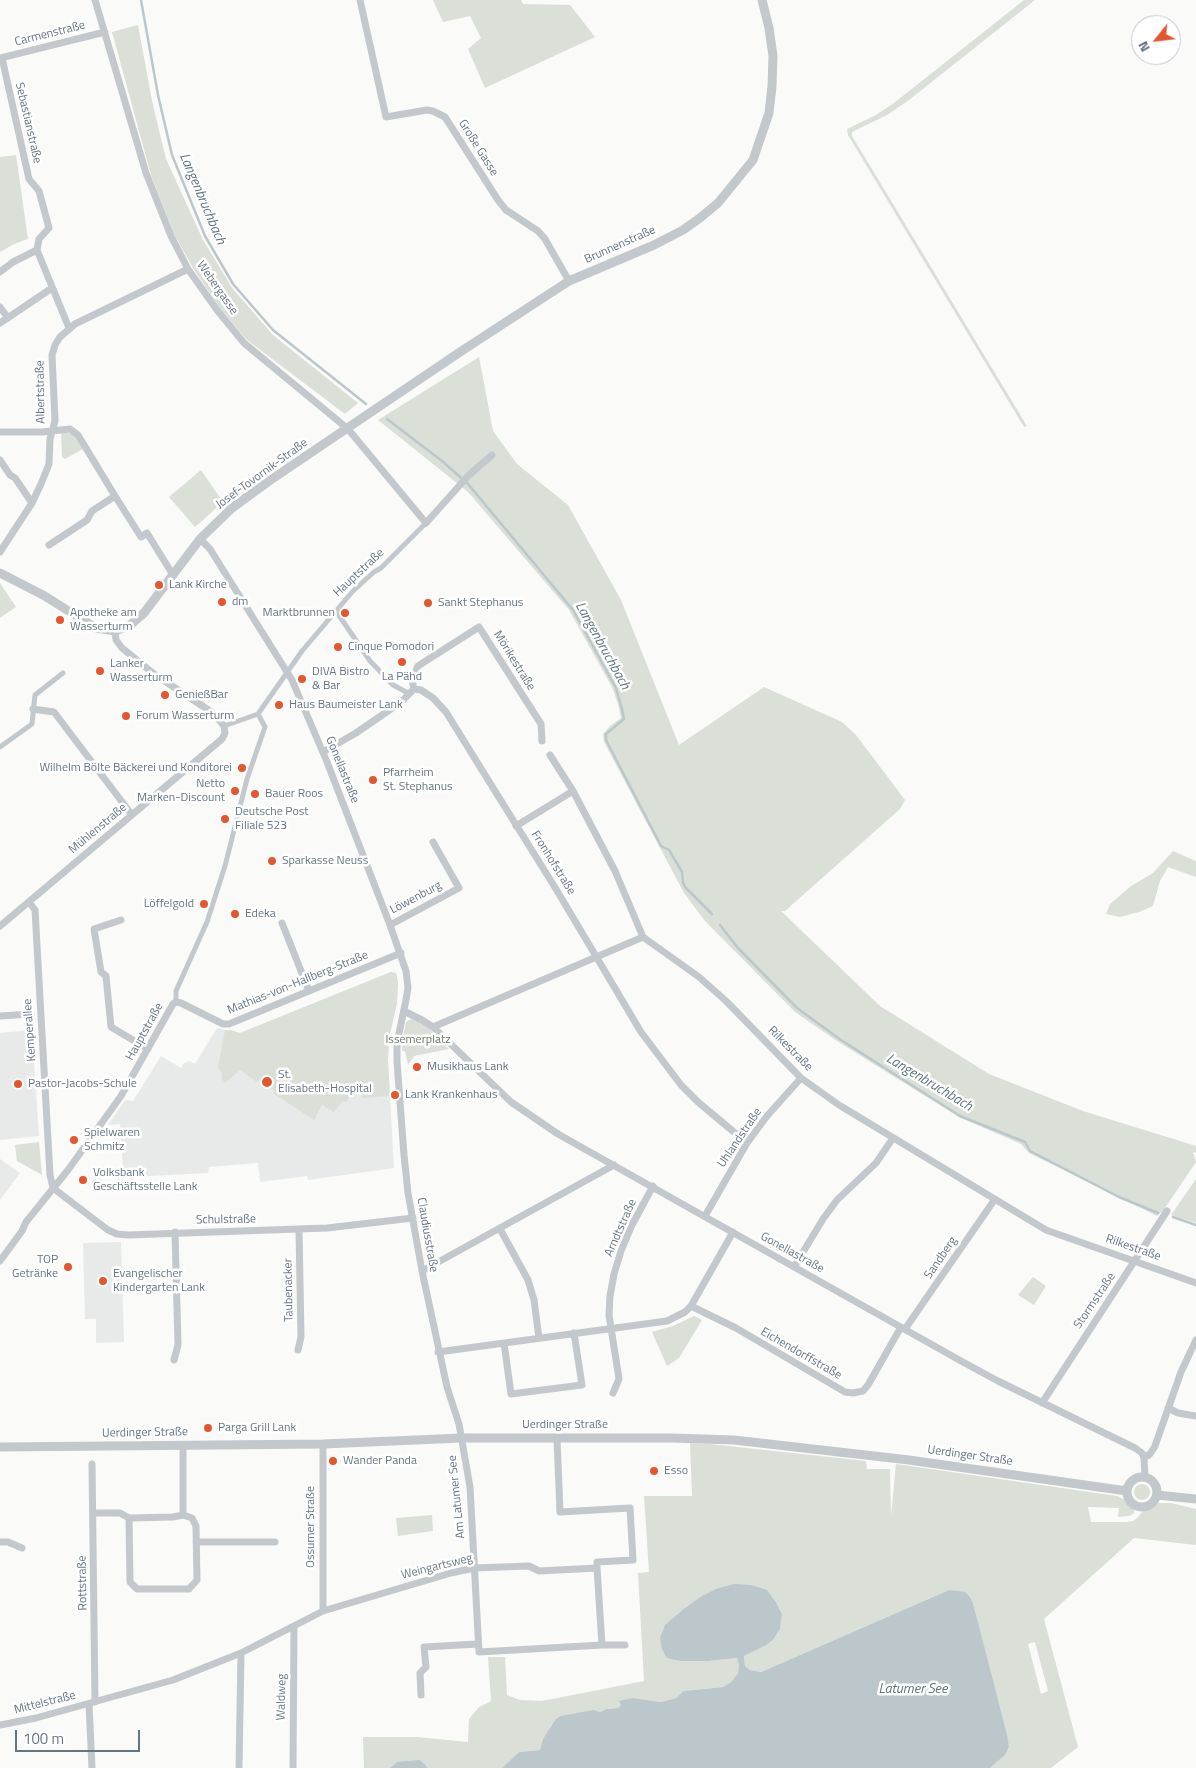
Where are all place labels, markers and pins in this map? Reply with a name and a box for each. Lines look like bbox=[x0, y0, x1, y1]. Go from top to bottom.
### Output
place label: Lank Kirche bbox=[169, 578, 227, 592]
marker: Lank Kirche bbox=[153, 579, 165, 591]
place label: dm bbox=[232, 595, 248, 609]
marker: dm bbox=[216, 596, 228, 608]
place label: Sankt Stephanus bbox=[438, 596, 523, 610]
marker: Sankt Stephanus bbox=[422, 597, 434, 609]
place label: Apotheke am Wasserturm bbox=[70, 606, 137, 634]
place label: Marktbrunnen bbox=[263, 606, 335, 620]
marker: Marktbrunnen bbox=[339, 607, 351, 619]
marker: Apotheke am Wasserturm bbox=[54, 614, 66, 626]
place label: Cinque Pomodori bbox=[348, 640, 434, 654]
marker: Cinque Pomodori bbox=[332, 641, 344, 653]
marker: La Pähd bbox=[396, 656, 408, 668]
place label: Lanker Wasserturm bbox=[110, 657, 173, 685]
marker: Lanker Wasserturm bbox=[94, 665, 106, 677]
place label: DIVA Bistro & Bar bbox=[312, 665, 369, 693]
place label: La Pähd bbox=[382, 670, 422, 684]
marker: DIVA Bistro & Bar bbox=[296, 673, 308, 685]
place label: GenießBar bbox=[175, 688, 228, 702]
marker: GenießBar bbox=[159, 689, 171, 701]
place label: Haus Baumeister Lank bbox=[289, 698, 403, 712]
marker: Haus Baumeister Lank bbox=[273, 699, 285, 711]
place label: Forum Wasserturm bbox=[136, 709, 234, 723]
marker: Forum Wasserturm bbox=[120, 710, 132, 722]
place label: Wilhelm Bölte Bäckerei und Konditorei bbox=[39, 761, 232, 775]
marker: Wilhelm Bölte Bäckerei und Konditorei bbox=[236, 762, 248, 774]
place label: Pfarrheim St. Stephanus bbox=[383, 766, 453, 794]
marker: Pfarrheim St. Stephanus bbox=[367, 774, 379, 786]
place label: Netto Marken-Discount bbox=[137, 777, 225, 805]
marker: Netto Marken-Discount bbox=[229, 785, 241, 797]
place label: Bauer Roos bbox=[265, 787, 323, 801]
marker: Bauer Roos bbox=[249, 788, 261, 800]
place label: Deutsche Post Filiale 523 bbox=[235, 805, 309, 833]
marker: Deutsche Post Filiale 523 bbox=[219, 813, 231, 825]
place label: Sparkasse Neuss bbox=[282, 854, 368, 868]
marker: Sparkasse Neuss bbox=[266, 855, 278, 867]
place label: Löffelgold bbox=[144, 897, 194, 911]
marker: Löffelgold bbox=[198, 898, 210, 910]
place label: Edeka bbox=[245, 907, 276, 921]
marker: Edeka bbox=[229, 908, 241, 920]
place label: Musikhaus Lank bbox=[427, 1060, 508, 1074]
marker: Musikhaus Lank bbox=[411, 1061, 423, 1073]
place label: St. Elisabeth-Hospital bbox=[278, 1068, 372, 1096]
marker: St. Elisabeth-Hospital bbox=[260, 1075, 274, 1089]
place label: Pastor-Jacobs-Schule bbox=[28, 1077, 137, 1091]
marker: Pastor-Jacobs-Schule bbox=[12, 1078, 24, 1090]
place label: Lank Krankenhaus bbox=[405, 1088, 497, 1102]
marker: Lank Krankenhaus bbox=[389, 1089, 401, 1101]
place label: Spielwaren Schmitz bbox=[84, 1126, 140, 1154]
marker: Spielwaren Schmitz bbox=[68, 1134, 80, 1146]
place label: Volksbank Geschäftsstelle Lank bbox=[93, 1166, 198, 1194]
marker: Volksbank Geschäftsstelle Lank bbox=[77, 1174, 89, 1186]
place label: TOP Getränke bbox=[12, 1253, 58, 1281]
marker: TOP Getränke bbox=[62, 1261, 74, 1273]
place label: Evangelischer Kindergarten Lank bbox=[113, 1267, 205, 1295]
marker: Evangelischer Kindergarten Lank bbox=[97, 1275, 109, 1287]
place label: Parga Grill Lank bbox=[218, 1421, 296, 1435]
marker: Parga Grill Lank bbox=[202, 1422, 214, 1434]
place label: Wander Panda bbox=[343, 1454, 417, 1468]
marker: Wander Panda bbox=[327, 1455, 339, 1467]
place label: Esso bbox=[664, 1464, 688, 1478]
marker: Esso bbox=[648, 1465, 660, 1477]

